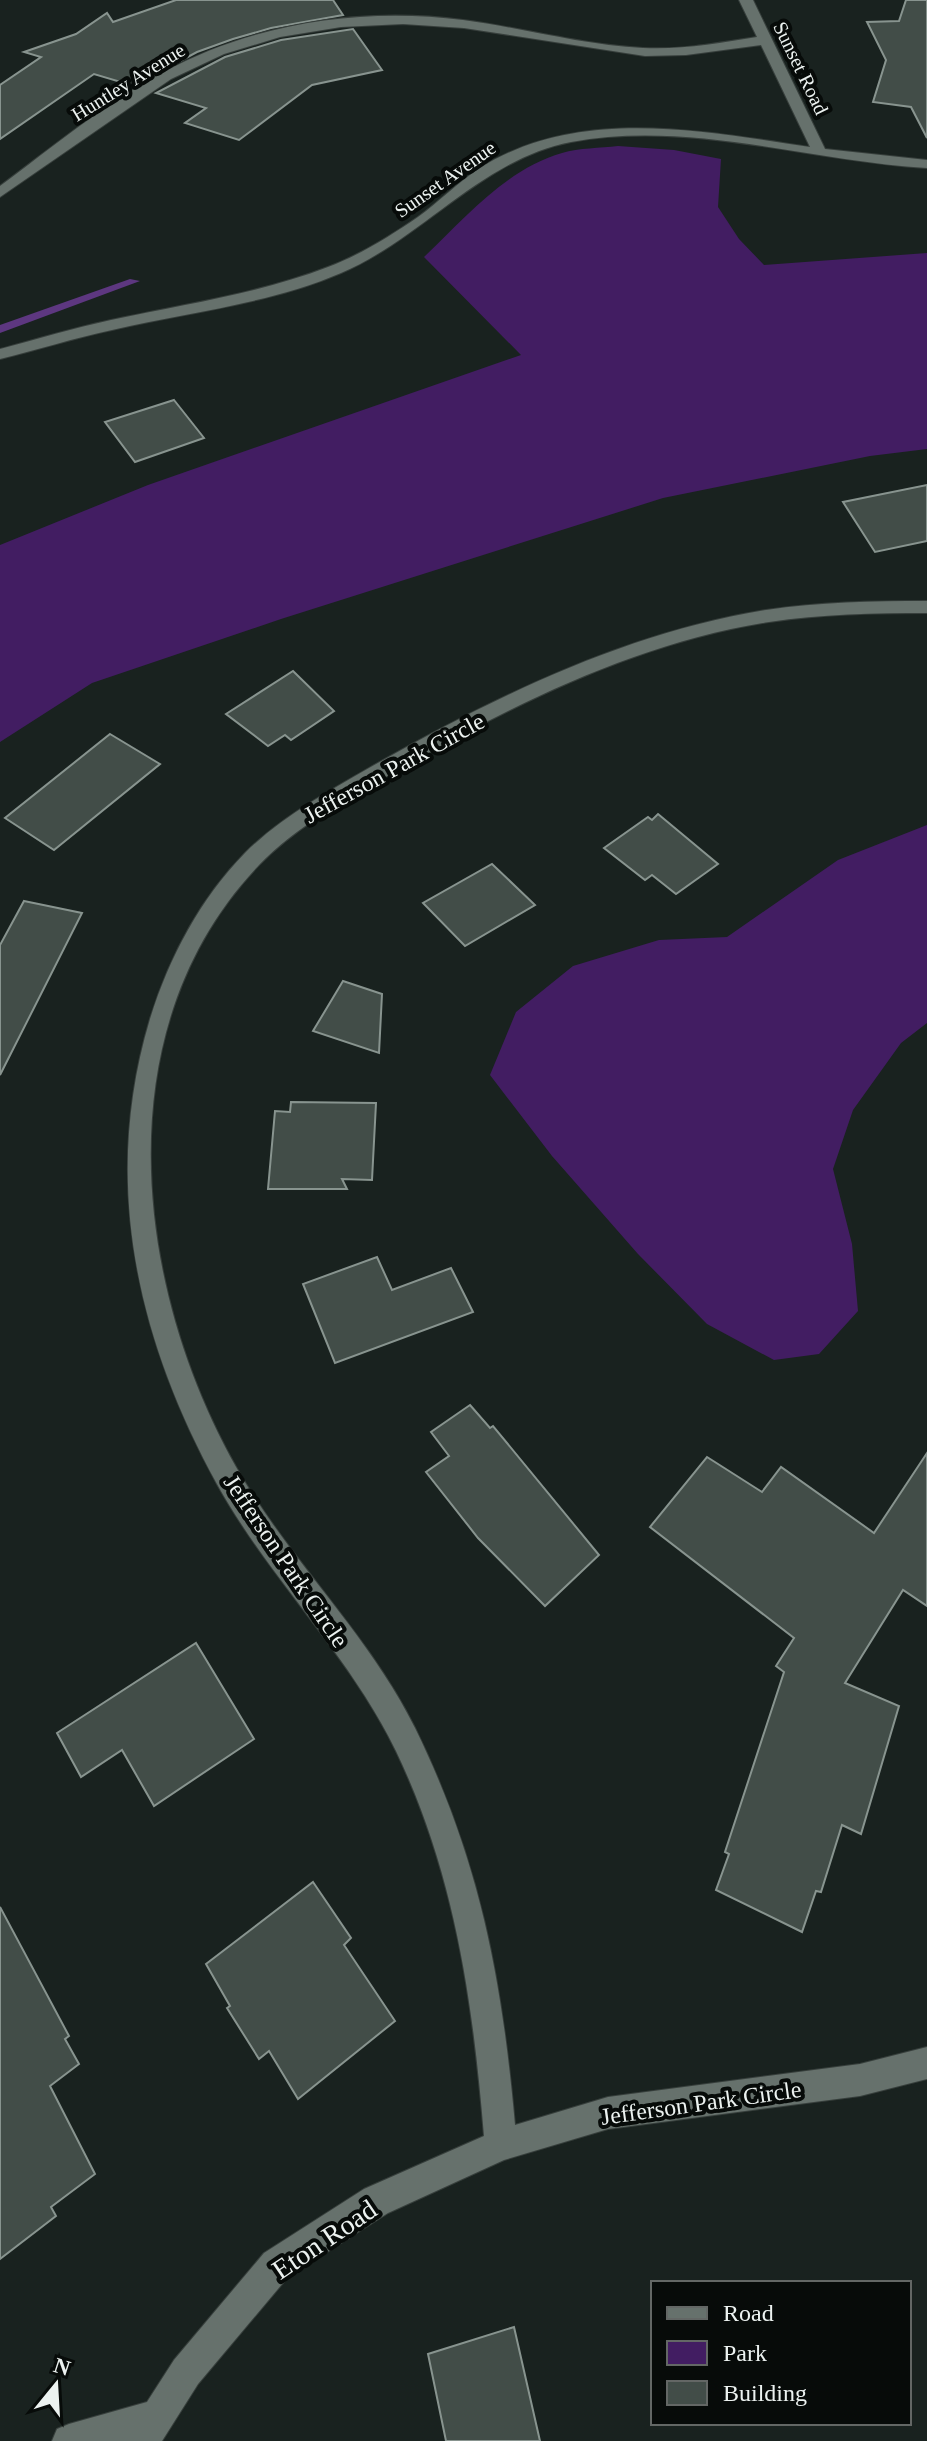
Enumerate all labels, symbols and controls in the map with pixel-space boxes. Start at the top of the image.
street label: Sunset Road [769,18,833,118]
street label: Huntley Avenue [67,38,189,126]
street label: Sunset Avenue [390,136,500,222]
street label: Jefferson Park Circle [299,708,489,828]
street label: Jefferson Park Circle [219,1470,353,1652]
street label: Jefferson Park Circle [599,2076,803,2130]
street label: Eton Road [266,2193,382,2286]
legend [651,2281,911,2425]
text: Road [723,2300,774,2326]
text: Park [723,2340,767,2366]
north arrow [16,2345,96,2425]
text: N [51,2352,74,2381]
text: Building [723,2380,807,2406]

